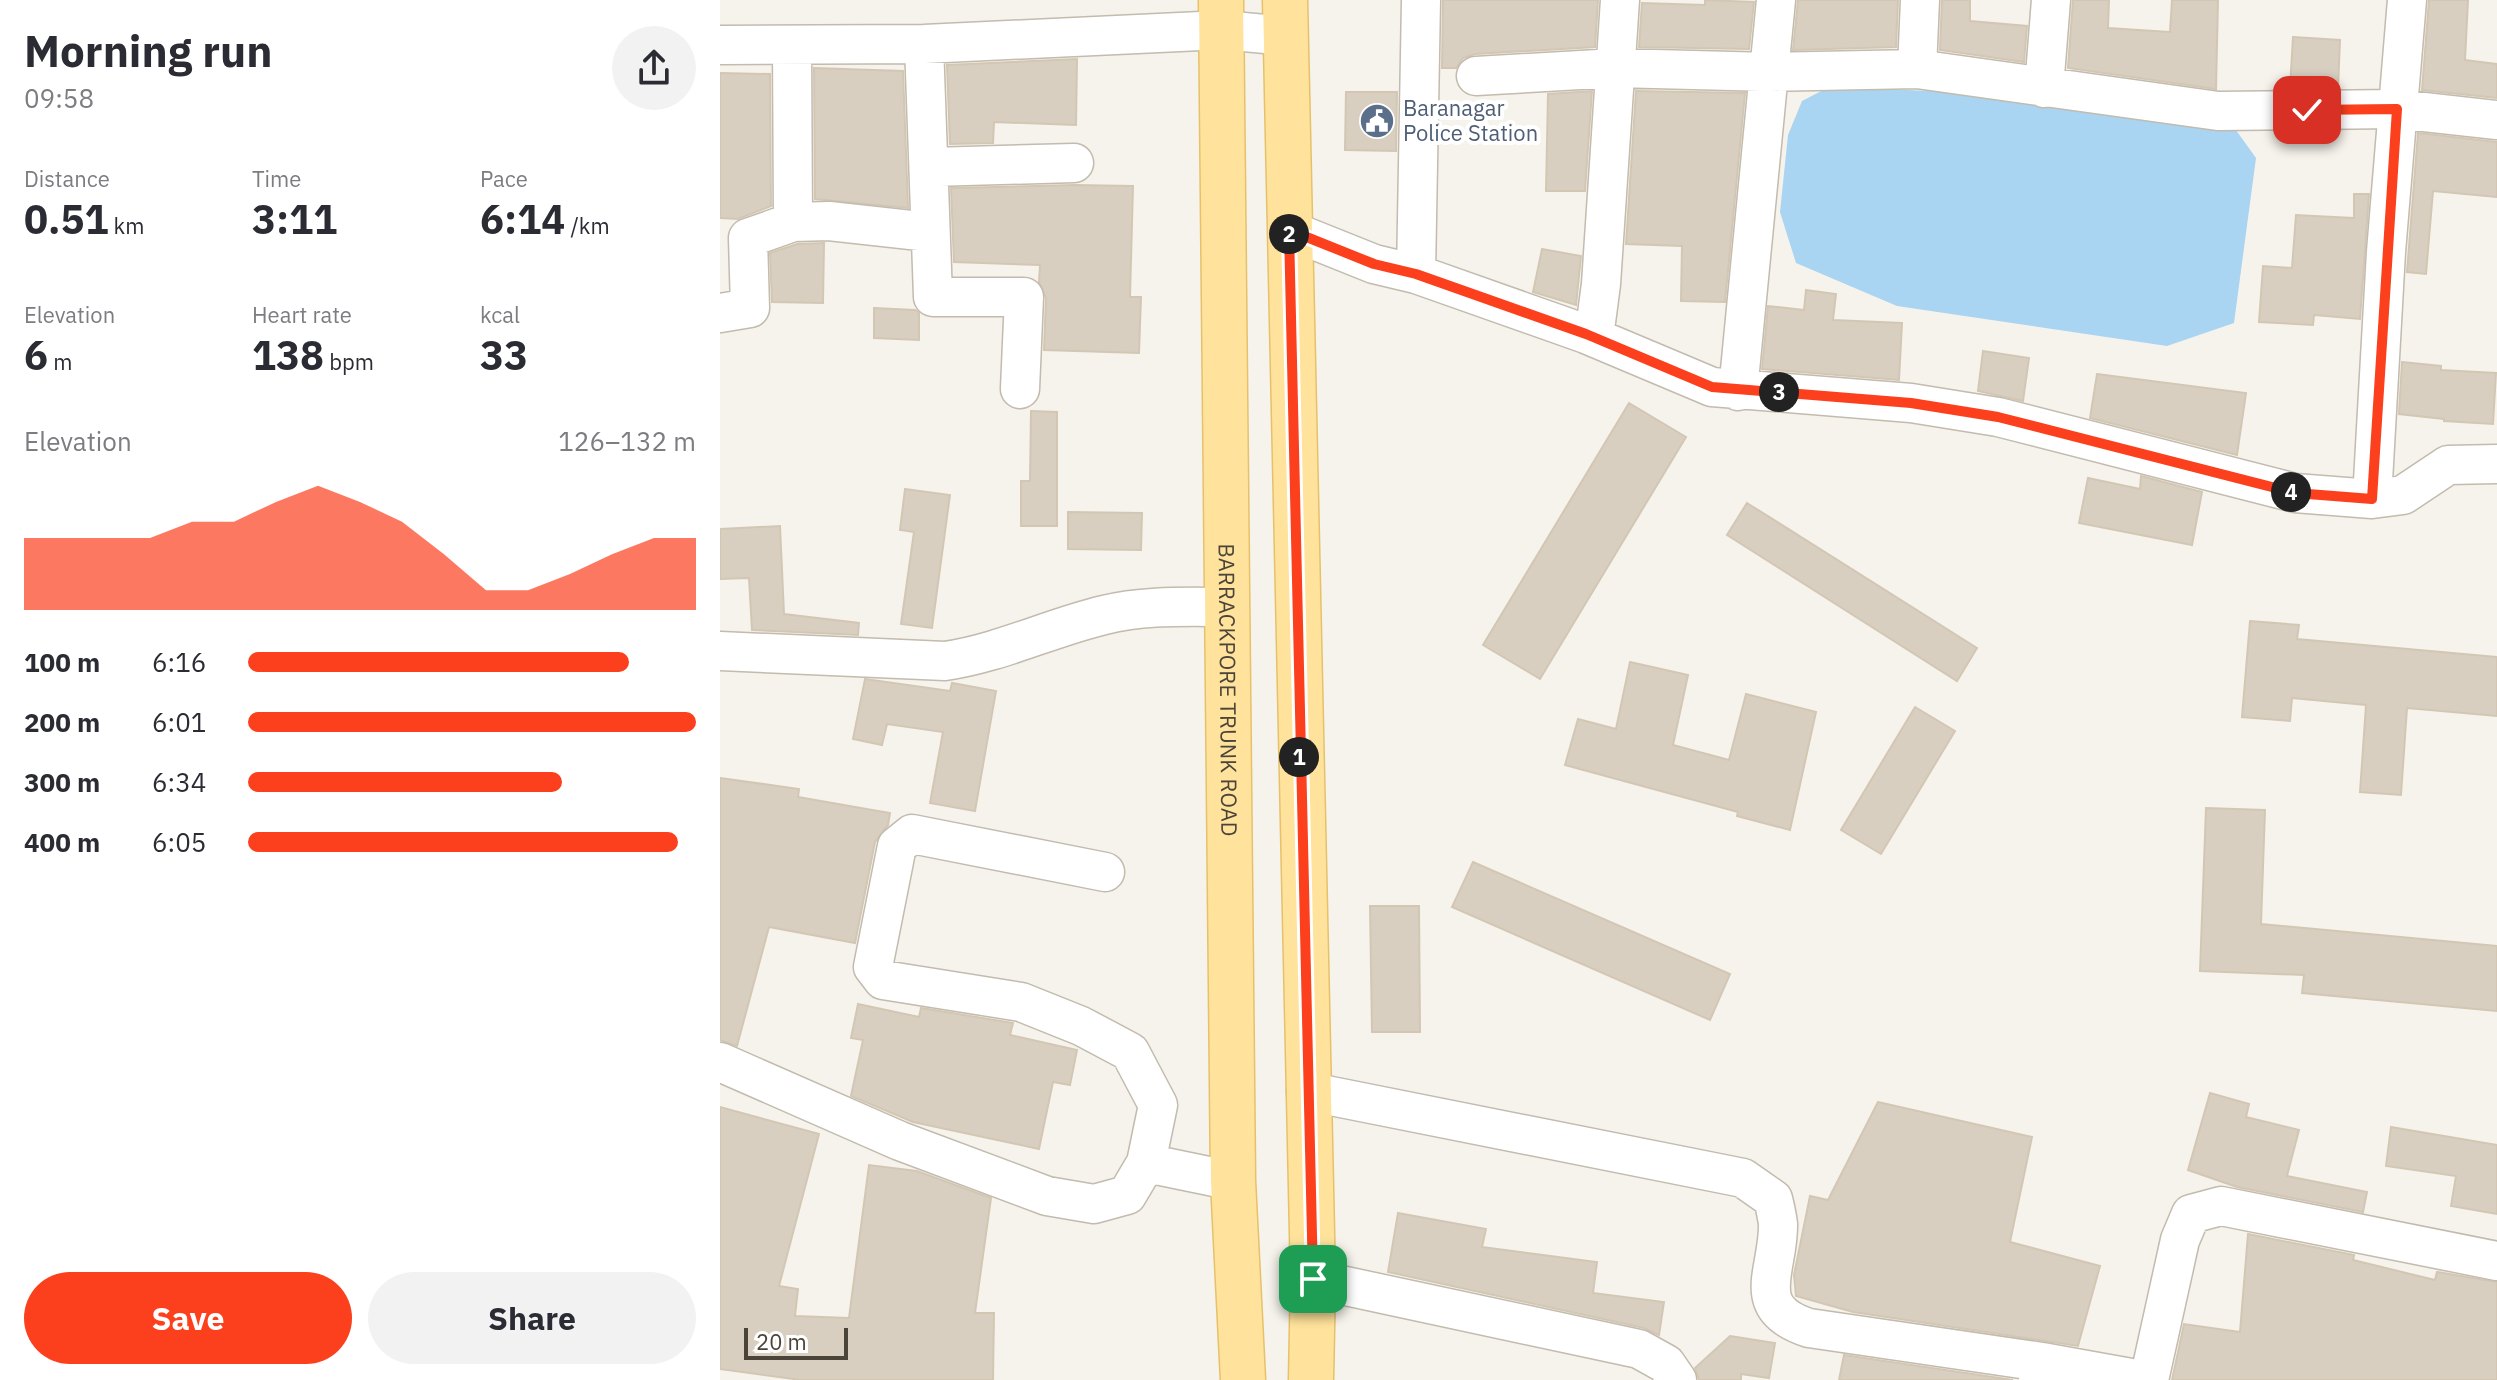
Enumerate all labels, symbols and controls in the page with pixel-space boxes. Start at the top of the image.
text: Morning run [24,22,273,79]
button: share [612,26,696,110]
pin [2273,76,2341,144]
text: 09:58 [24,81,94,115]
icon: check [2285,88,2329,132]
place label: Baranagar Police Station [1403,93,1538,147]
public building icon: Baranagar Police Station [1358,102,1396,140]
text: Distance [24,164,110,193]
text: Time [252,164,301,193]
text: Pace [480,164,528,193]
text: 0.51 [24,193,108,245]
text: 3:11 [252,193,337,245]
text: 6:14 [480,193,565,245]
text: km [108,211,144,240]
text: /km [565,211,610,240]
pin: 2 [1269,214,1309,254]
text: 2 [1282,219,1296,248]
text: Elevation [24,300,115,329]
text: Heart rate [252,300,352,329]
text: kcal [480,300,520,329]
text: 6 [24,329,48,381]
text: 138 [252,329,324,381]
text: 33 [480,329,528,381]
text: m [48,347,72,376]
text: bpm [324,347,374,376]
pin: 3 [1759,372,1799,412]
text: 3 [1772,377,1786,406]
text: Elevation [24,424,132,458]
text: 126–132 m [558,424,696,458]
pin: 4 [2271,472,2311,512]
text: 4 [2284,477,2298,506]
street label: BARRACKPORE TRUNK ROAD [1213,543,1244,837]
text: 100 m [24,645,100,679]
text: 6:16 [152,645,206,679]
text: 200 m [24,705,100,739]
text: 6:01 [152,705,206,739]
pin: 1 [1279,737,1319,777]
text: 1 [1292,742,1306,771]
text: 300 m [24,765,100,799]
text: 6:34 [152,765,206,799]
text: 400 m [24,825,100,859]
text: 6:05 [152,825,206,859]
pin [1279,1245,1347,1313]
icon: arrive [1291,1257,1335,1301]
button: Save [24,1272,352,1364]
button: Share [368,1272,696,1364]
scale bar [744,1324,848,1360]
text: 20 m [756,1327,807,1356]

